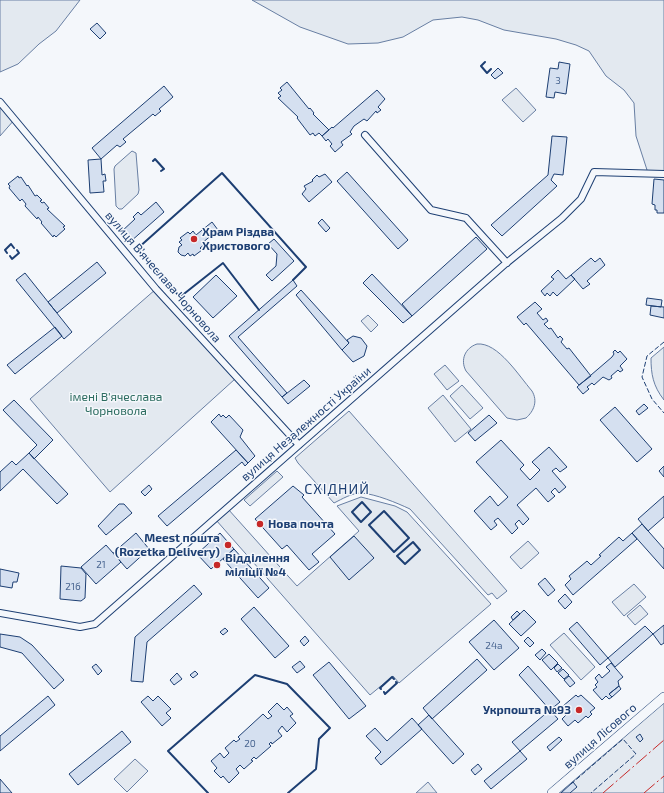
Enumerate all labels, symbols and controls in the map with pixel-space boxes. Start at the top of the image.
house number: 3 [555,74,561,86]
street label: вулиця Вʼячеслава Чорновола [102,208,225,345]
place label: Храм Різдва Христового [202,224,274,252]
marker: Храм Різдва Христового [189,234,199,244]
street label: вулиця Незалежності України [238,363,374,484]
park label: імені В'ячеслава Чорновола [70,389,162,417]
district label: СХІДНИЙ [304,480,370,497]
place label: Нова почта [268,516,334,530]
marker: Нова почта [255,519,265,529]
place label: Meest пошта (Rozetka Delivery) [115,530,220,559]
marker: Meest пошта (Rozetka Delivery) [223,540,233,550]
place label: Відділення міліції №4 [225,550,290,578]
house number: 21 [96,558,106,570]
marker: Відділення міліції №4 [212,560,222,570]
house number: 21б [65,580,81,592]
house number: 24а [485,639,503,651]
street label: вулиця Лісового [560,700,639,771]
place label: Укрпошта №93 [483,702,571,716]
marker: Укрпошта №93 [574,705,584,715]
house number: 20 [244,737,256,749]

